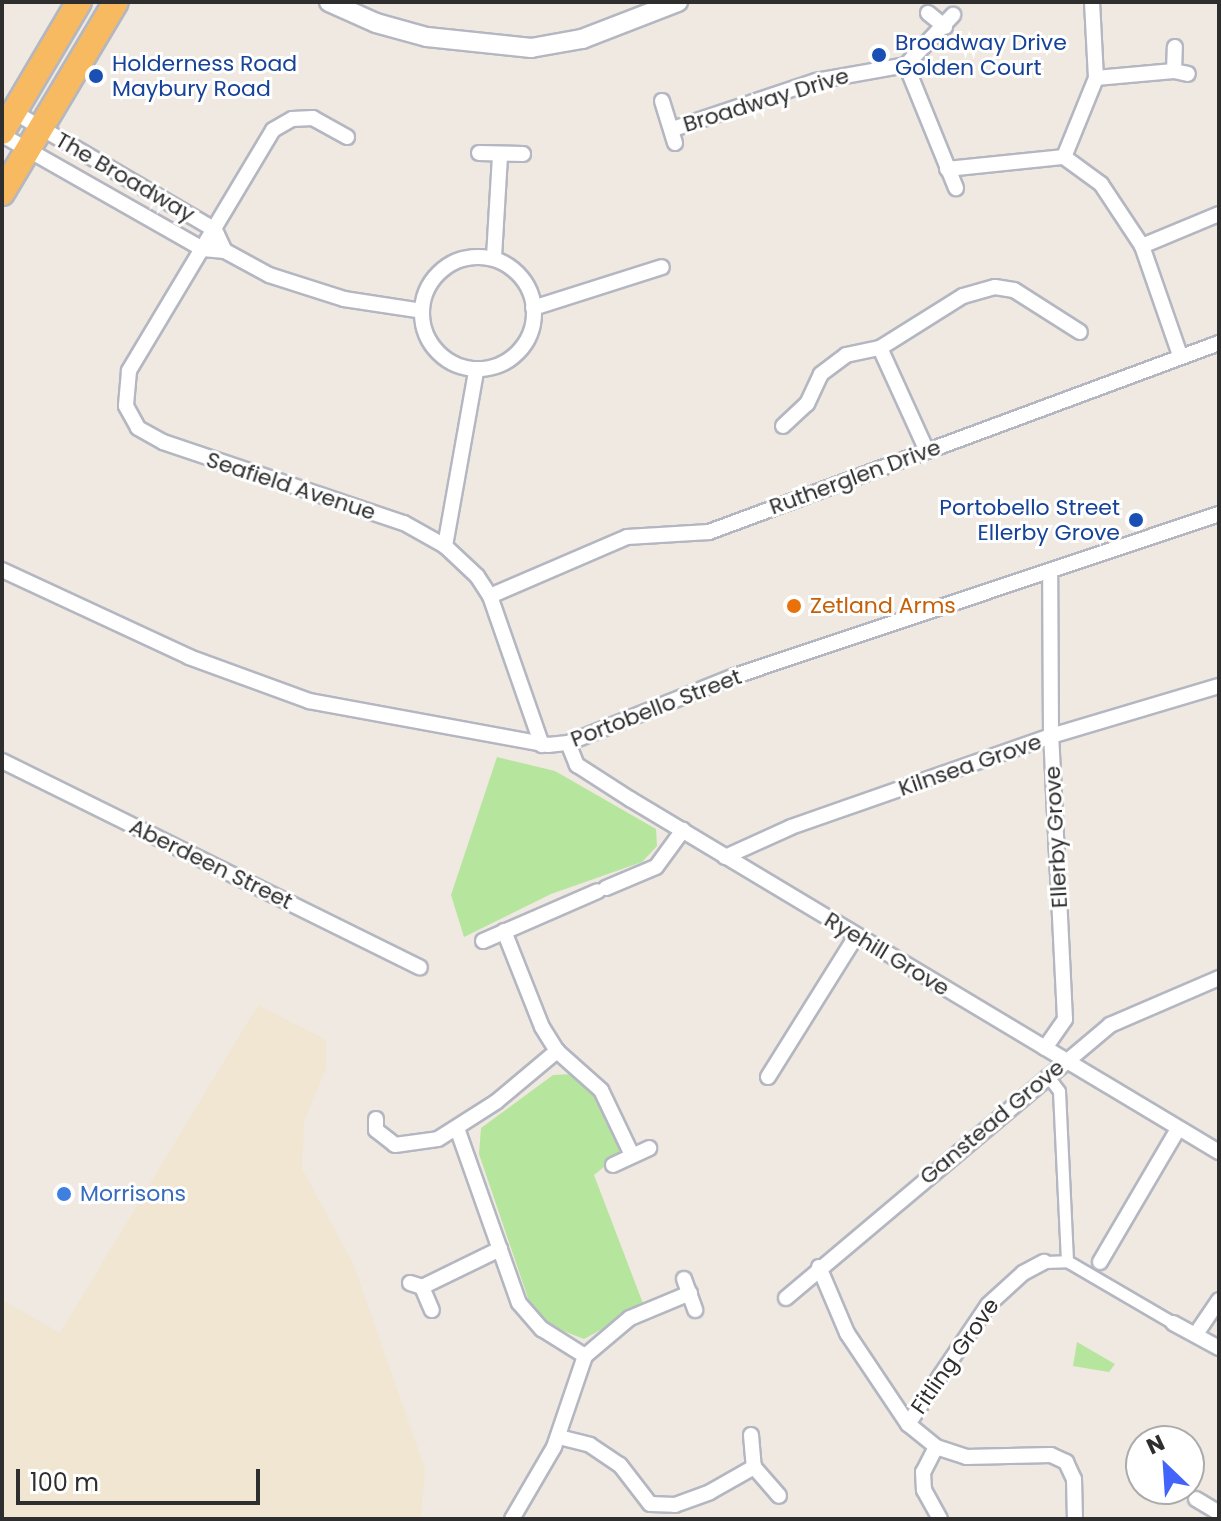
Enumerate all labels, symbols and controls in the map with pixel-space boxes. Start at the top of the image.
place label: Broadway Drive Golden Court [895,29,1067,80]
marker: Broadway Drive Golden Court [870,46,888,64]
place label: Holderness Road Maybury Road [112,50,297,102]
street label: Broadway Drive [680,62,852,138]
marker: Holderness Road Maybury Road [87,67,105,85]
street label: The Broadway [51,126,199,228]
street label: Rutherglen Drive [766,434,944,520]
street label: Seafield Avenue [203,446,379,526]
place label: Portobello Street Ellerby Grove [939,494,1120,546]
marker: Portobello Street Ellerby Grove [1127,511,1145,529]
place label: Zetland Arms [810,593,956,619]
marker: Zetland Arms [785,597,803,615]
street label: Portobello Street [567,663,745,753]
street label: Kilnsea Grove [895,728,1045,802]
street label: Ellerby Grove [1039,765,1073,909]
street label: Aberdeen Street [125,813,297,915]
street label: Ryehill Grove [820,906,954,1002]
street label: Ganstead Grove [914,1054,1070,1190]
place label: Morrisons [80,1181,186,1207]
marker: Morrisons [55,1185,73,1203]
street label: Fitling Grove [905,1293,1005,1419]
north arrow [1125,1425,1205,1505]
text: N [1141,1427,1170,1462]
scale bar [20,1453,264,1503]
text: 100 m [30,1466,99,1499]

